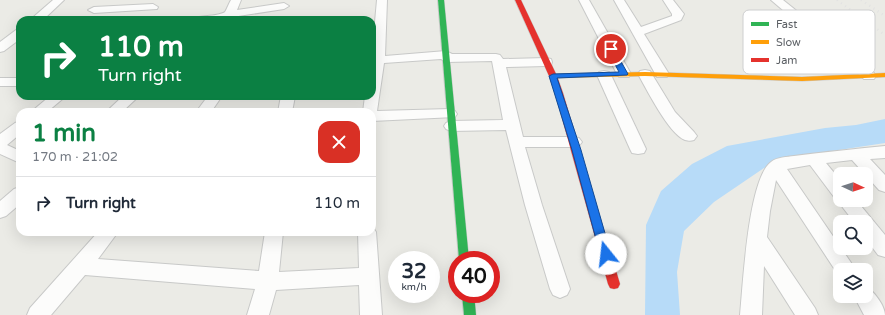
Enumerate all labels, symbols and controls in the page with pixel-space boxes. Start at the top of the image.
legend [743,10,875,74]
text: Fast [776,18,797,31]
text: 110 m [98,30,184,64]
icon: right [32,32,84,84]
pin [594,32,628,66]
text: Slow [776,36,801,49]
icon: arrive [600,38,622,60]
text: Jam [776,54,797,67]
text: Turn right [98,64,182,86]
text: 1 min [32,119,96,148]
button: close [318,121,360,163]
text: 170 m · 21:02 [32,149,118,165]
north arrow [833,167,873,207]
map controls [833,167,873,303]
icon: right [32,192,54,214]
text: Turn right [66,194,136,212]
text: 110 m [314,194,360,212]
button: search [833,215,873,255]
position arrow [585,233,627,275]
speed limit sign: 40 [448,251,500,303]
text: 32 [401,260,427,284]
button: layers [833,263,873,303]
text: km/h [401,281,427,293]

